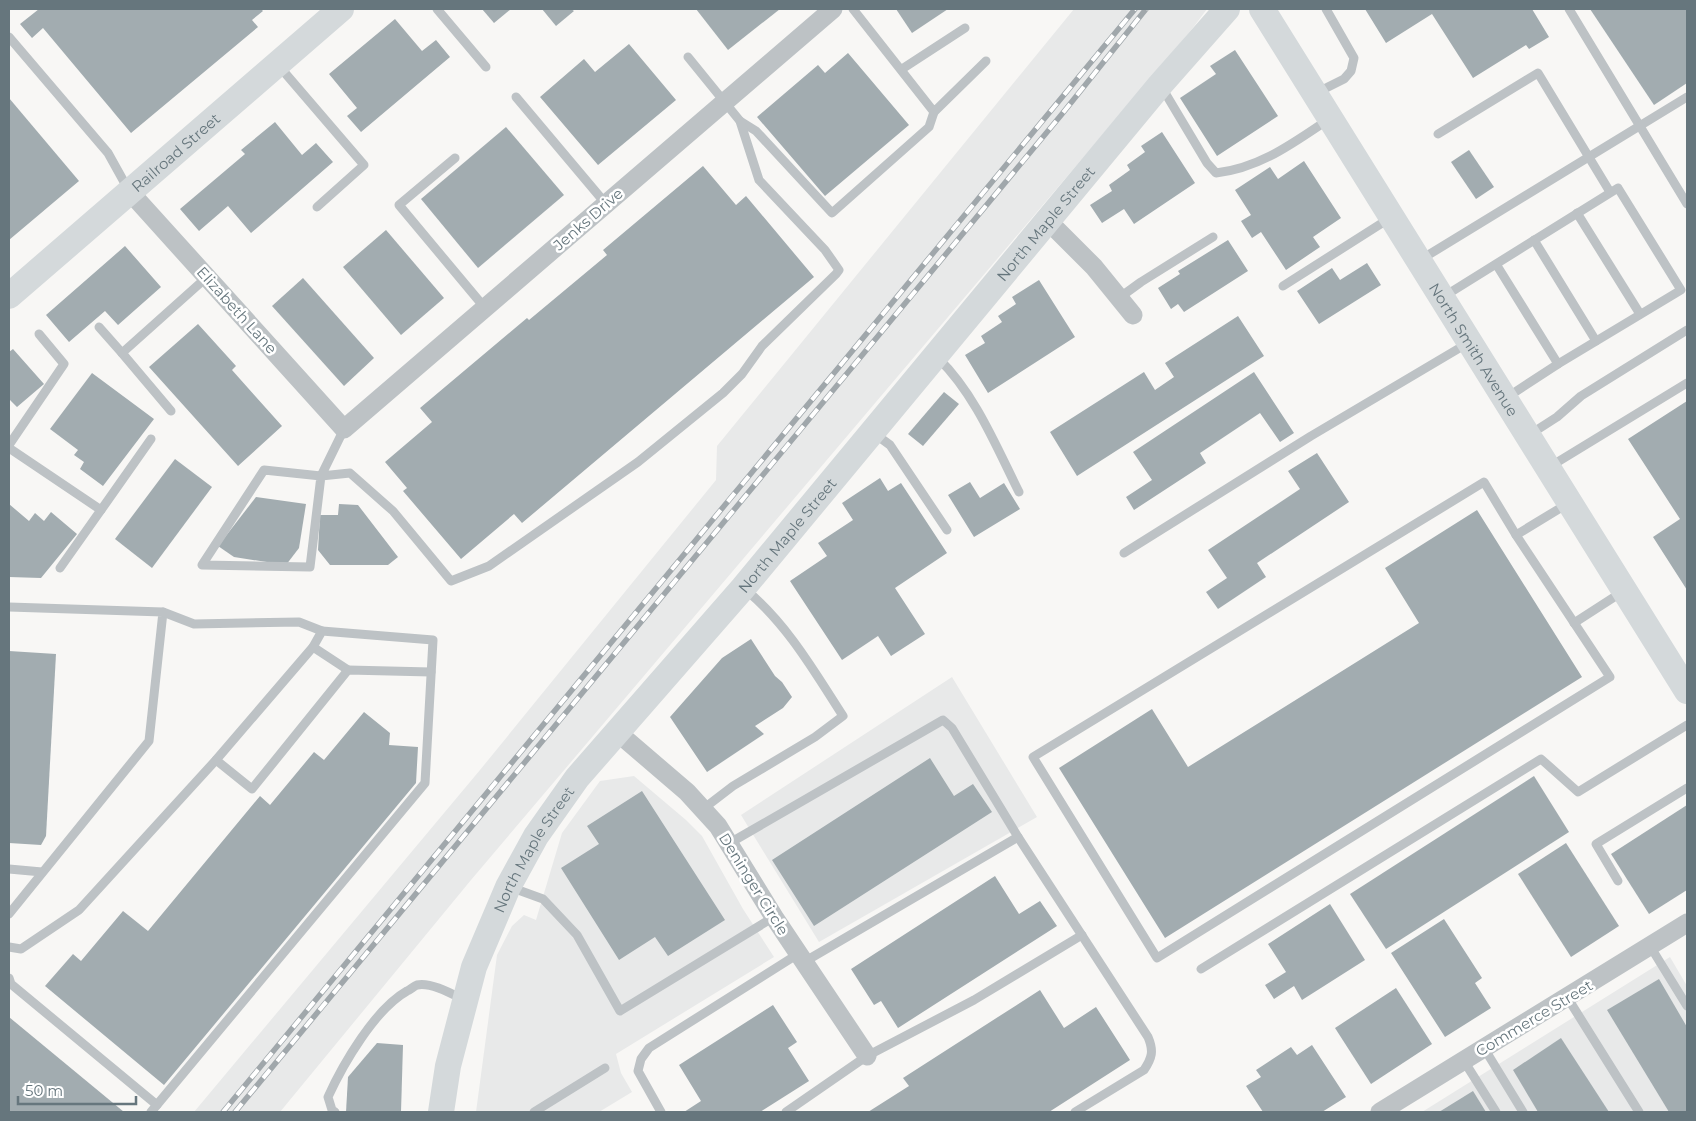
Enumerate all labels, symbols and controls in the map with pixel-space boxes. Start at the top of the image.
street label: Railroad Street [127,109,224,196]
street label: North Maple Street [992,162,1099,285]
street label: Jenks Drive [549,184,627,255]
street label: Elizabeth Lane [193,262,281,358]
street label: North Smith Avenue [1425,279,1523,420]
street label: North Maple Street [734,474,840,597]
street label: North Maple Street [489,782,578,915]
street label: Deninger Circle [715,829,793,939]
street label: Commerce Street [1472,976,1596,1060]
scale bar [18,1074,135,1106]
text: 50 m [25,1081,63,1100]

